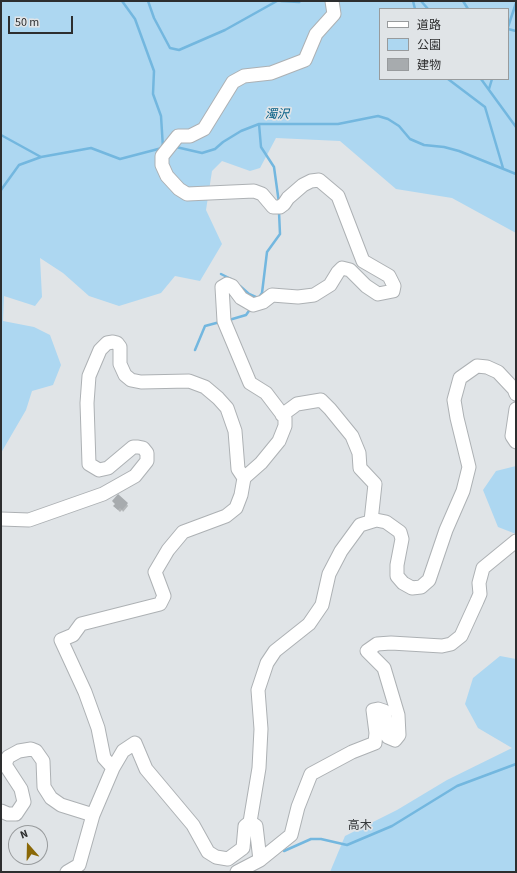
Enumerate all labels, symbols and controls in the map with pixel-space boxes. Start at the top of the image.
scale bar [10,8,75,34]
legend [379,8,509,80]
text: 50 m [15,14,39,31]
text: 道路 [417,17,441,34]
text: 公園 [417,37,441,54]
text: 建物 [417,57,441,74]
water label: 濁沢 [265,108,289,122]
district label: 高木 [348,819,372,833]
north arrow [8,825,48,865]
text: N [18,826,30,842]

